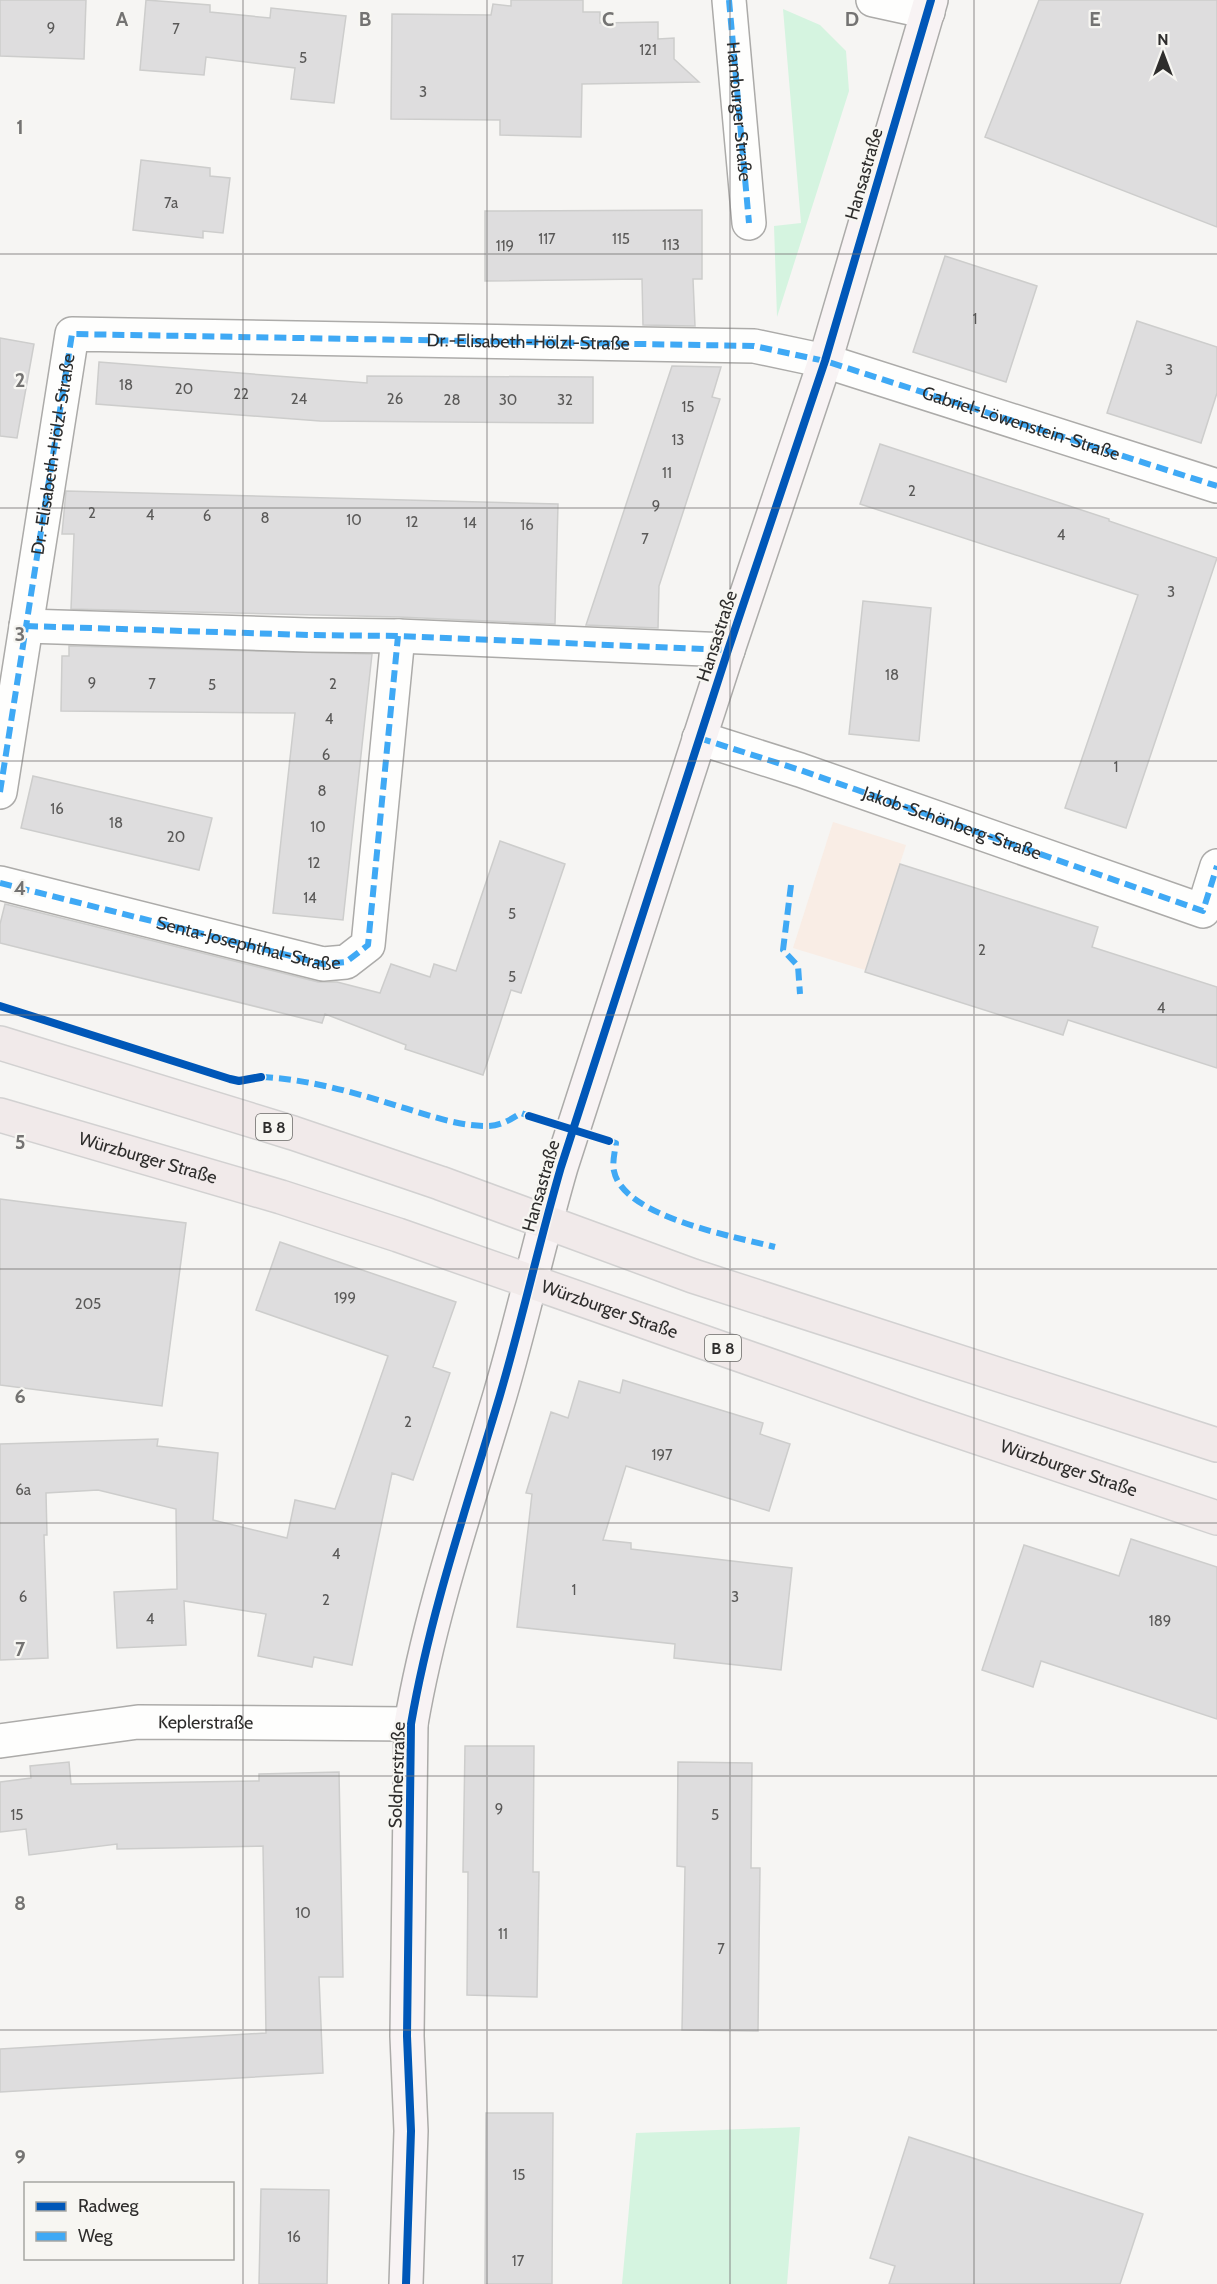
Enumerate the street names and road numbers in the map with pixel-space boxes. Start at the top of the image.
street label: Hamburger Straße [722,41,756,182]
street label: Hansastraße [840,126,888,222]
street label: Dr.-Elisabeth-Hölzl-Straße [427,329,630,355]
street label: Dr.-Elisabeth-Hölzl-Straße [26,352,80,556]
street label: Gabriel-Löwenstein-Straße [919,382,1123,465]
street label: Hansastraße [692,588,742,684]
street label: Jakob-Schönberg-Straße [859,781,1044,865]
street label: Senta-Josephthal-Straße [154,912,341,975]
road number: B 8 [256,1114,292,1140]
street label: Würzburger Straße [76,1128,220,1189]
street label: Hansastraße [517,1138,565,1234]
street label: Würzburger Straße [538,1275,681,1343]
road number: B 8 [705,1335,741,1361]
street label: Würzburger Straße [998,1435,1140,1501]
street label: Keplerstraße [158,1711,253,1734]
street label: Soldnerstraße [384,1721,410,1829]

